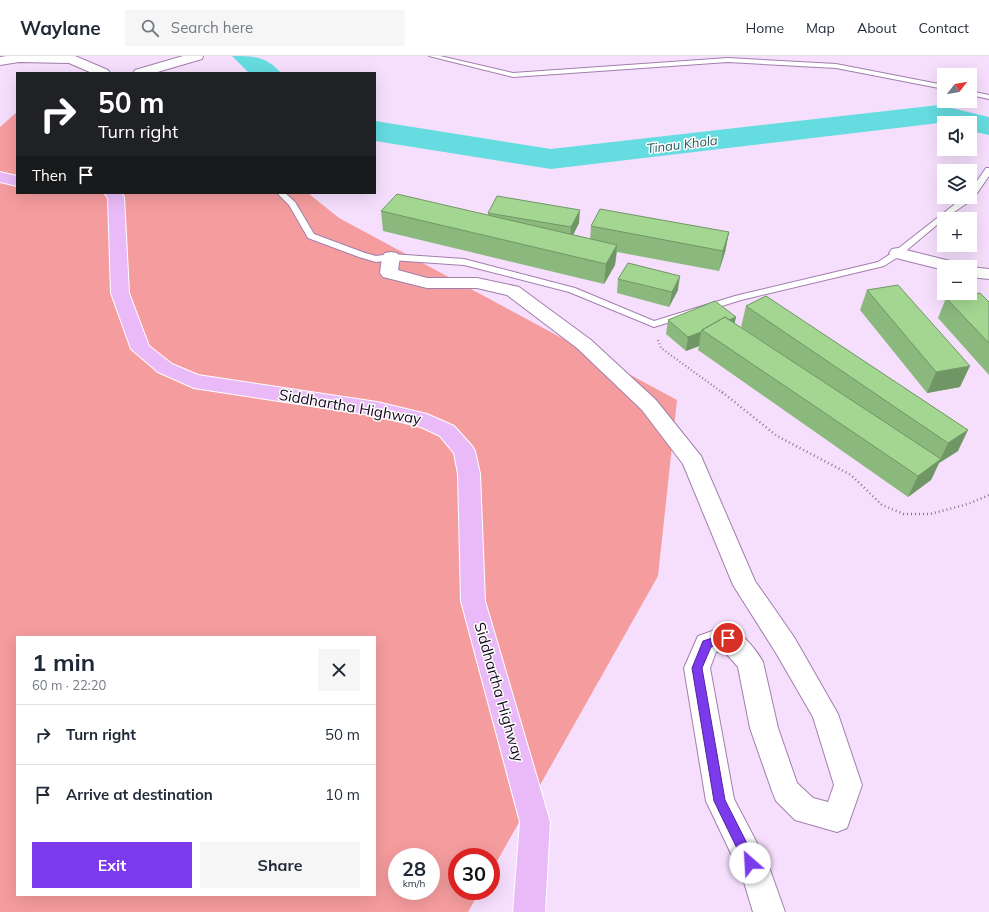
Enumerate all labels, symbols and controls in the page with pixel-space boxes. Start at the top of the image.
search box [125,10,405,46]
text: Waylane [20,16,101,40]
icon: search [139,17,161,39]
text: Search here [171,18,253,37]
text: Home [745,19,784,37]
text: Map [806,19,835,37]
text: About [857,19,897,37]
text: Contact [919,19,969,37]
north arrow [937,68,977,108]
map controls [937,68,977,300]
text: 50 m [98,85,164,120]
icon: right [32,88,84,140]
button: sound [937,116,977,156]
text: Turn right [98,120,178,143]
water label: Tinau Khola [646,132,719,156]
icon: arrive [75,164,97,186]
button: layers [937,164,977,204]
text: Then [32,166,67,185]
button: + [937,212,977,252]
button: − [937,260,977,300]
street label: Siddhartha Highway [277,385,423,428]
street label: Siddhartha Highway [470,620,528,764]
pin [711,621,745,655]
icon: arrive [717,627,739,649]
text: 1 min [32,647,95,677]
button: close [318,649,360,691]
text: 60 m · 22:20 [32,677,106,693]
icon: right [32,724,54,746]
text: Turn right [66,725,136,744]
text: 50 m [325,725,360,744]
icon: arrive [32,784,54,806]
text: Arrive at destination [66,785,213,804]
text: 10 m [325,785,360,804]
button: Exit [32,842,192,888]
button: Share [200,842,360,888]
position arrow [729,842,771,884]
speed limit sign: 30 [448,848,500,900]
text: 28 [402,856,426,881]
text: km/h [403,877,425,890]

